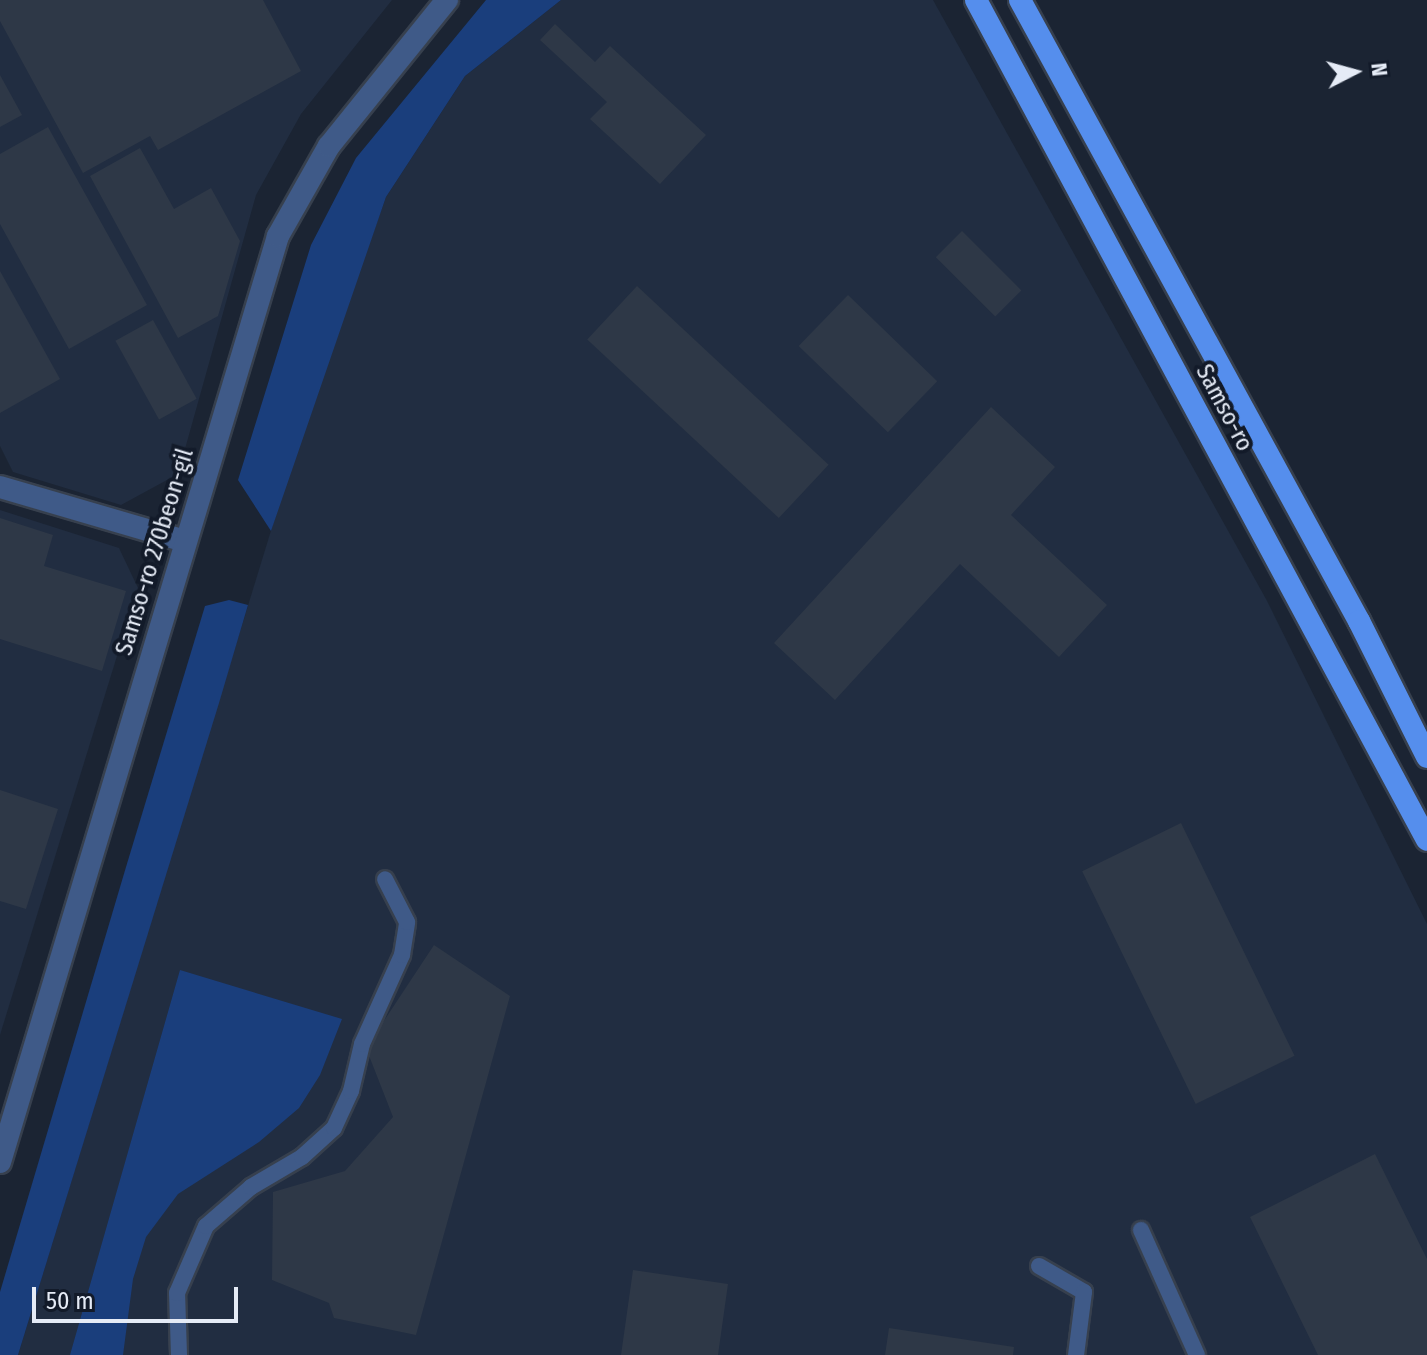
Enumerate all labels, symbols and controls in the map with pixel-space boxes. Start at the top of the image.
north arrow [1315,32,1395,112]
text: N [1365,61,1393,77]
street label: Samso-ro [1189,360,1259,456]
street label: Samso-ro 270beon-gil [110,445,200,659]
scale bar [36,1271,242,1321]
text: 50 m [46,1287,94,1315]

